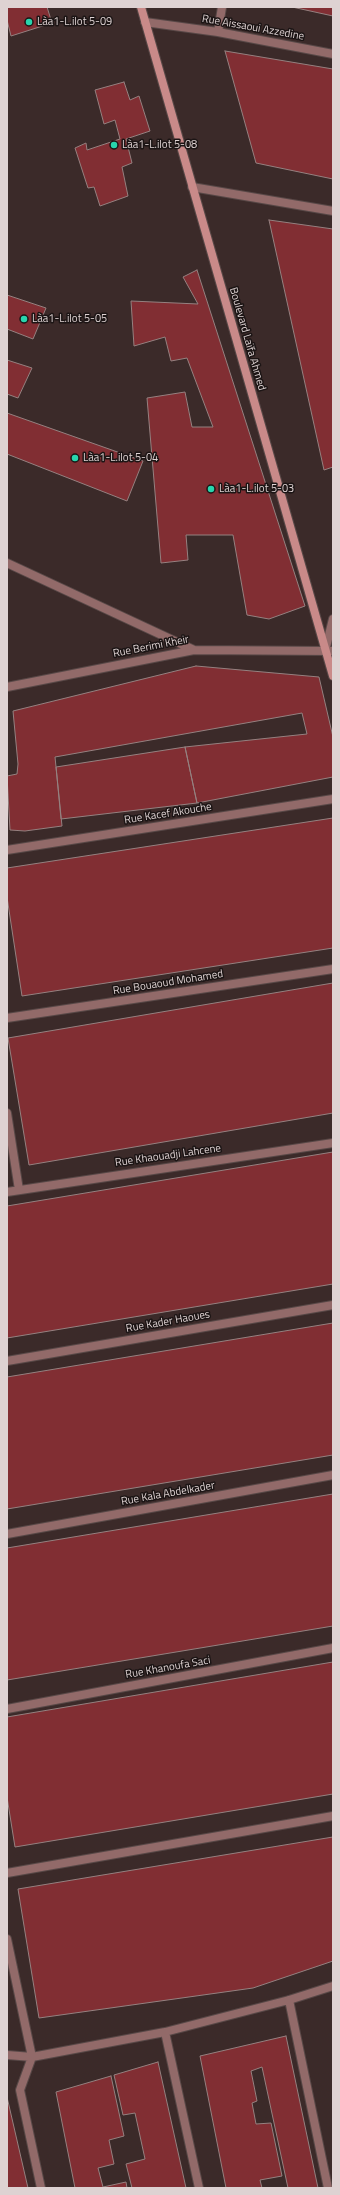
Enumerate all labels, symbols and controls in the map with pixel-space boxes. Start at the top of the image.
street label: Rue Aissaoui Azzedine [201,13,305,43]
place label: Làa1-L.ilot 5-09 [37,15,112,29]
marker: Làa1-L.ilot 5-09 [24,17,34,27]
place label: Làa1-L.ilot 5-08 [122,138,197,152]
marker: Làa1-L.ilot 5-08 [109,140,119,150]
street label: Boulevard Laïfa Ahmed [226,286,268,392]
place label: Làa1-L.ilot 5-05 [32,312,107,326]
marker: Làa1-L.ilot 5-05 [19,314,29,324]
place label: Làa1-L.ilot 5-04 [83,451,158,465]
marker: Làa1-L.ilot 5-04 [70,453,80,463]
place label: Làa1-L.ilot 5-03 [219,482,294,496]
marker: Làa1-L.ilot 5-03 [206,484,216,494]
street label: Rue Berimi Kheir [112,633,190,661]
street label: Rue Kacef Akouche [123,801,213,827]
street label: Rue Bouaoud Mohamed [112,968,224,998]
street label: Rue Khaouadji Lahcene [114,1142,222,1170]
street label: Rue Kader Haoues [125,1308,211,1336]
street label: Rue Kala Abdelkader [120,1479,216,1509]
street label: Rue Khanoufa Saci [124,1654,212,1682]

